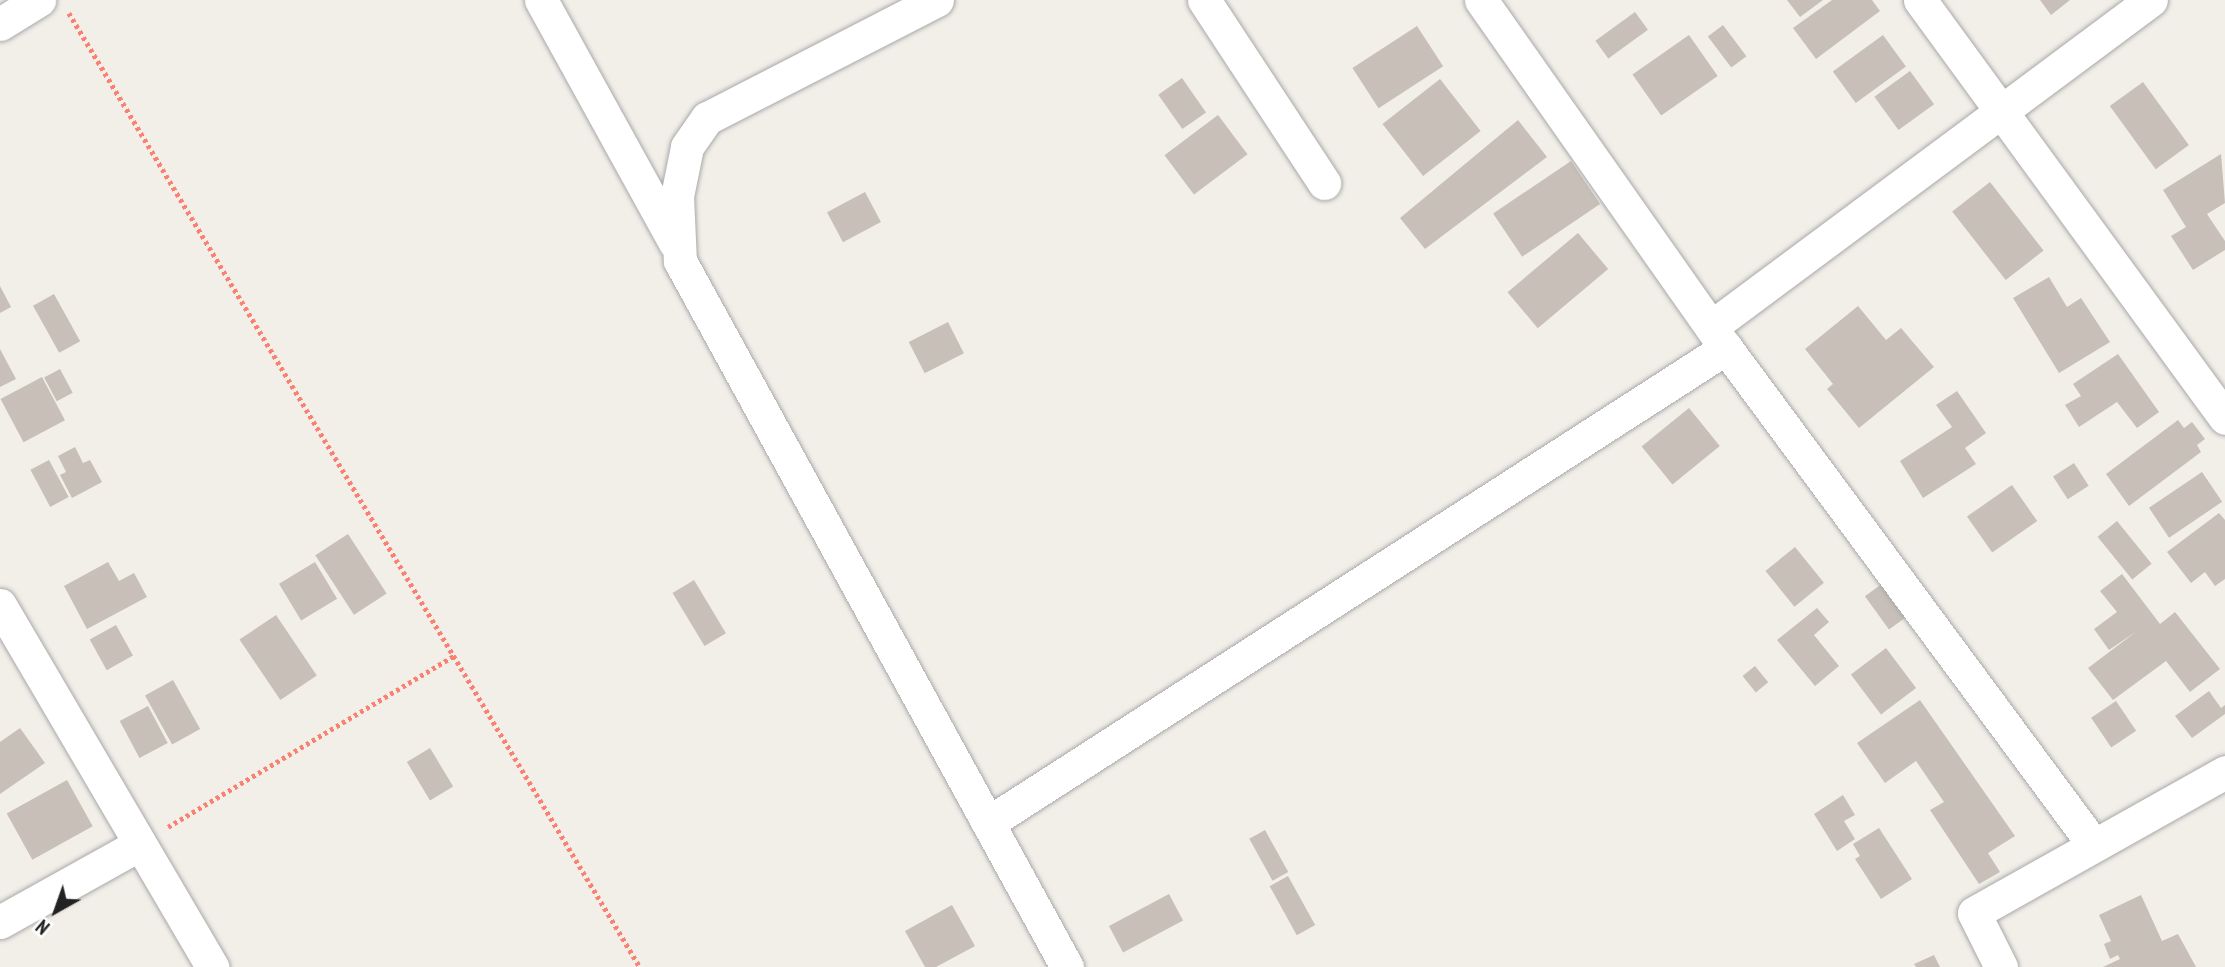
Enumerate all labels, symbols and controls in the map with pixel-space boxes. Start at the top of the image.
north arrow [21,876,91,946]
text: N [31,915,54,940]

